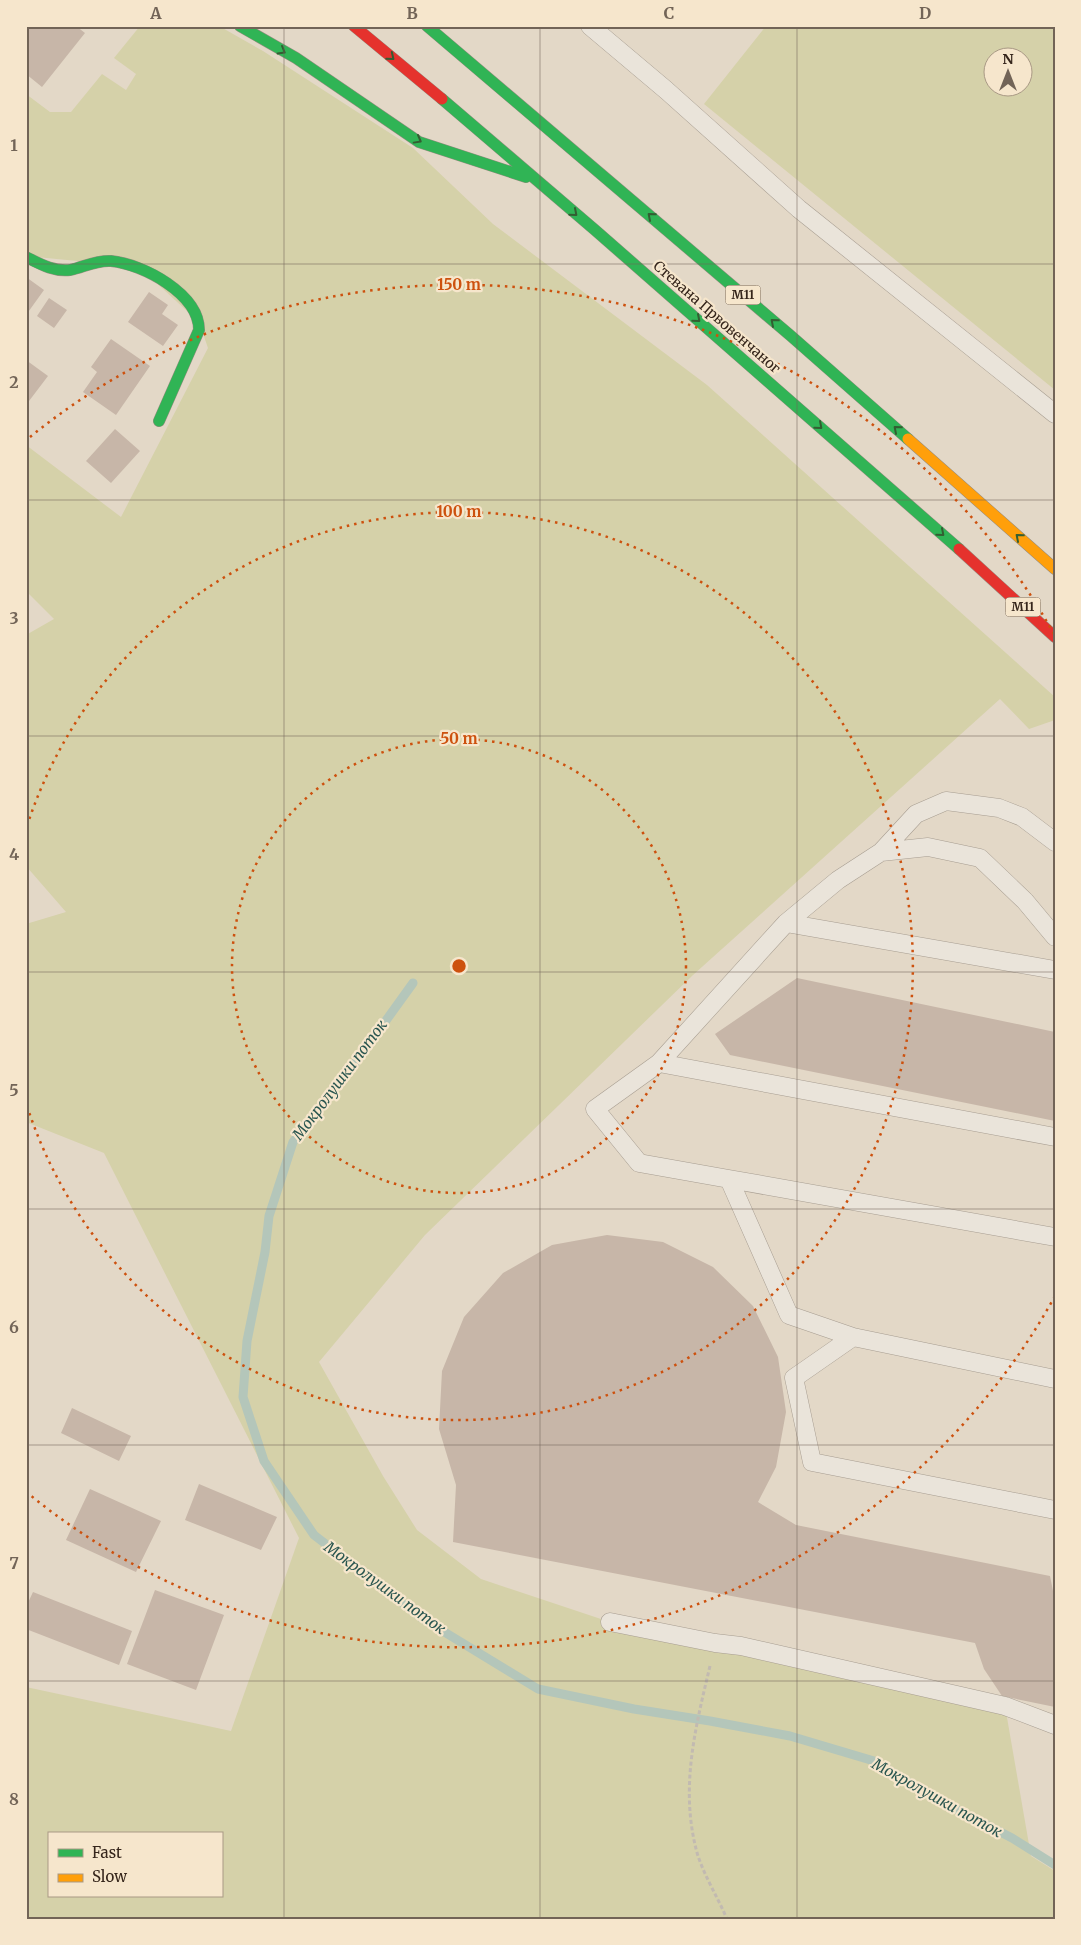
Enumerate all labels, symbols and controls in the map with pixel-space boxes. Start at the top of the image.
text: A [149,3,162,23]
text: B [406,3,418,23]
text: C [664,3,674,23]
text: D [919,3,931,23]
one-way arrow [277,44,286,54]
north arrow [984,48,1034,98]
text: N [1002,50,1014,68]
one-way arrow [386,52,395,61]
one-way arrow [412,134,421,144]
text: 1 [10,135,18,155]
one-way arrow [568,207,577,215]
one-way arrow [648,213,657,222]
street label: Стевана Првовенчаног [650,257,784,377]
text: 150 m [437,275,481,294]
road number: M11 [726,286,760,304]
one-way arrow [691,314,700,323]
one-way arrow [771,319,780,328]
text: 2 [9,372,19,392]
one-way arrow [813,420,822,429]
one-way arrow [893,426,902,435]
text: 100 m [437,502,481,521]
one-way arrow [936,527,945,536]
one-way arrow [1015,533,1024,542]
road number: M11 [1006,598,1040,616]
text: 3 [9,608,19,628]
text: 50 m [440,729,478,748]
text: 4 [9,844,19,864]
centre of rings [450,957,468,975]
water label: Мокролушки поток [288,1015,391,1144]
text: 5 [9,1080,19,1100]
text: 6 [9,1317,19,1337]
water label: Мокролушки поток [320,1536,450,1639]
text: 7 [9,1553,19,1573]
water label: Мокролушки поток [868,1753,1006,1842]
text: 8 [9,1789,19,1809]
legend [48,1832,222,1898]
text: Fast [92,1843,122,1862]
text: Slow [92,1867,127,1886]

